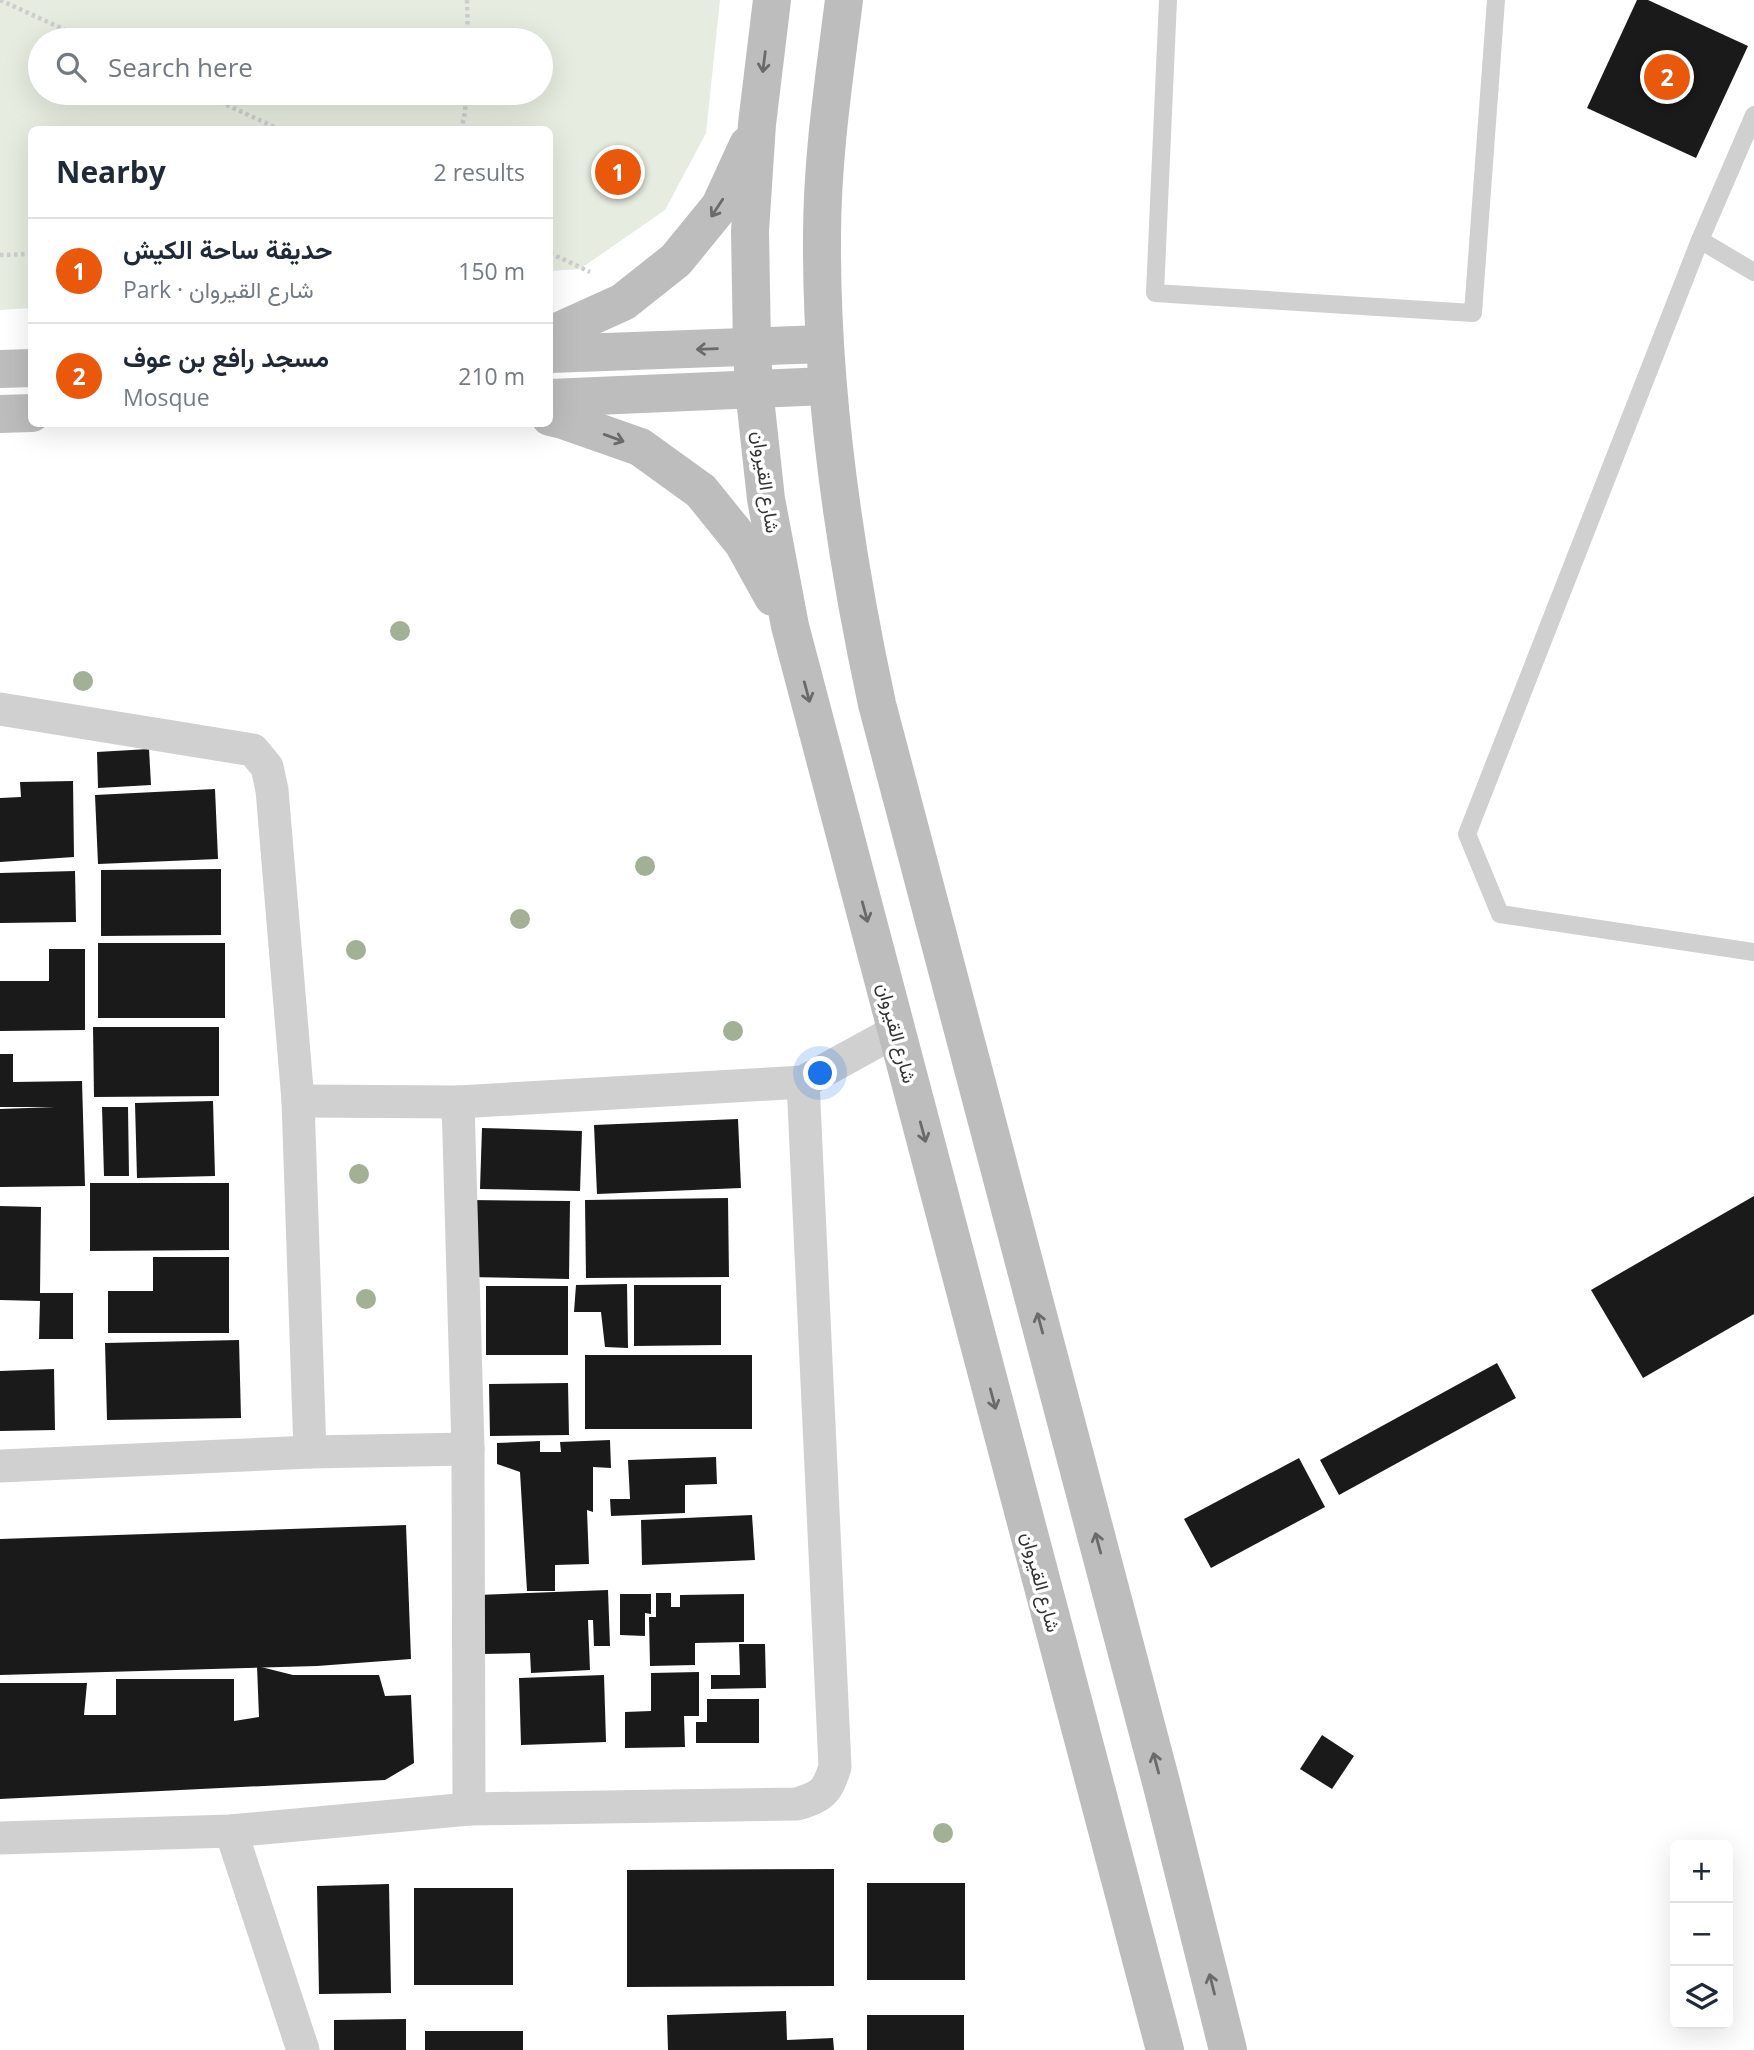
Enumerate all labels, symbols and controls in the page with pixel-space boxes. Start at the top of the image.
search box [28,28,553,105]
icon: search [52,48,90,86]
text: Search here [108,49,253,85]
one-way arrow [758,50,771,73]
pin: 2 [1644,51,1690,103]
pin: 1 [595,146,641,198]
text: Nearby [56,151,166,192]
text: 2 results [434,156,525,188]
one-way arrow [710,197,724,217]
text: حديقة ساحة الكيش [123,231,332,267]
text: 1 [72,255,86,287]
text: 150 m [458,255,525,287]
text: Park · شارع القيروان [123,273,314,305]
text: مسجد رافع بن عوف [123,339,329,375]
one-way arrow [696,342,719,355]
text: 2 [72,360,86,392]
text: 210 m [458,360,525,392]
text: Mosque [123,381,210,413]
street label: شارع القيروان [746,429,786,535]
one-way arrow [603,433,625,445]
one-way arrow [801,680,814,703]
one-way arrow [859,900,872,923]
street label: شارع القيروان [871,980,923,1086]
your location [803,1056,837,1090]
one-way arrow [917,1120,930,1143]
one-way arrow [1033,1312,1046,1335]
one-way arrow [987,1388,1000,1410]
street label: شارع القيروان [1015,1529,1067,1635]
one-way arrow [1091,1532,1104,1555]
one-way arrow [1149,1752,1162,1775]
map controls [1670,1840,1733,2029]
button: + [1670,1840,1733,1903]
button: − [1670,1903,1733,1966]
button: layers [1670,1966,1733,2029]
one-way arrow [1205,1973,1218,1996]

